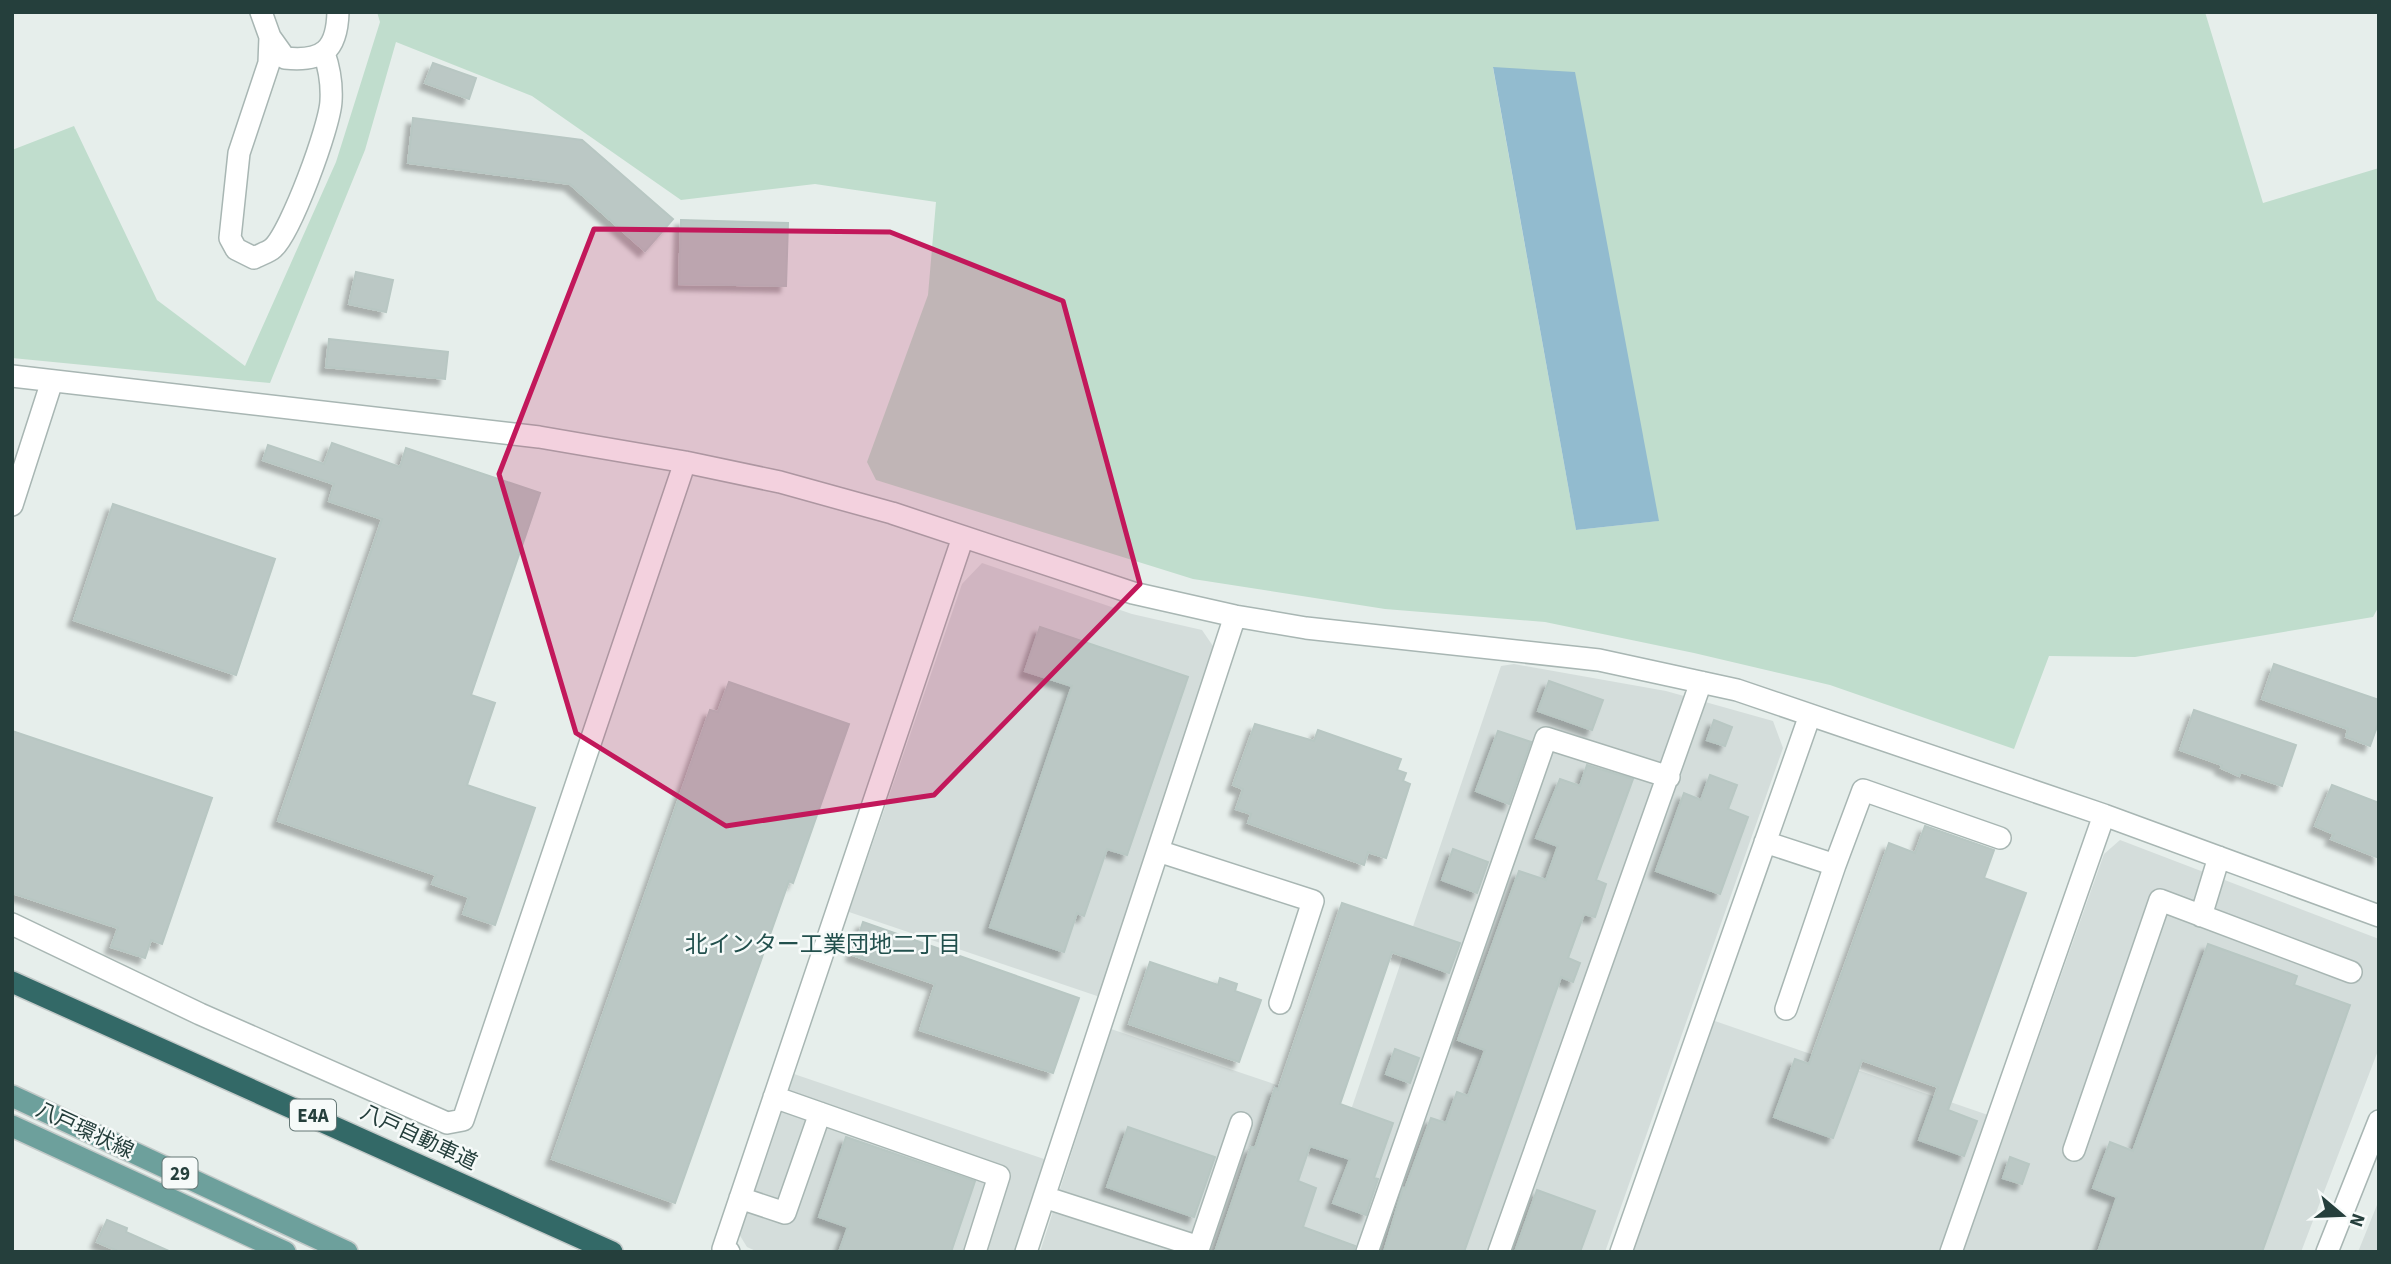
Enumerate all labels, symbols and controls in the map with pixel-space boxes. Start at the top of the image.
district label: 北インター工業団地二丁目 [685,928,961,961]
street label: 八戸環状線 [31,1094,139,1166]
street label: 八戸自動車道 [356,1097,482,1177]
road number: E4A [290,1100,336,1130]
road number: 29 [162,1158,198,1189]
north arrow [2307,1180,2377,1250]
text: N [2342,1210,2371,1230]

